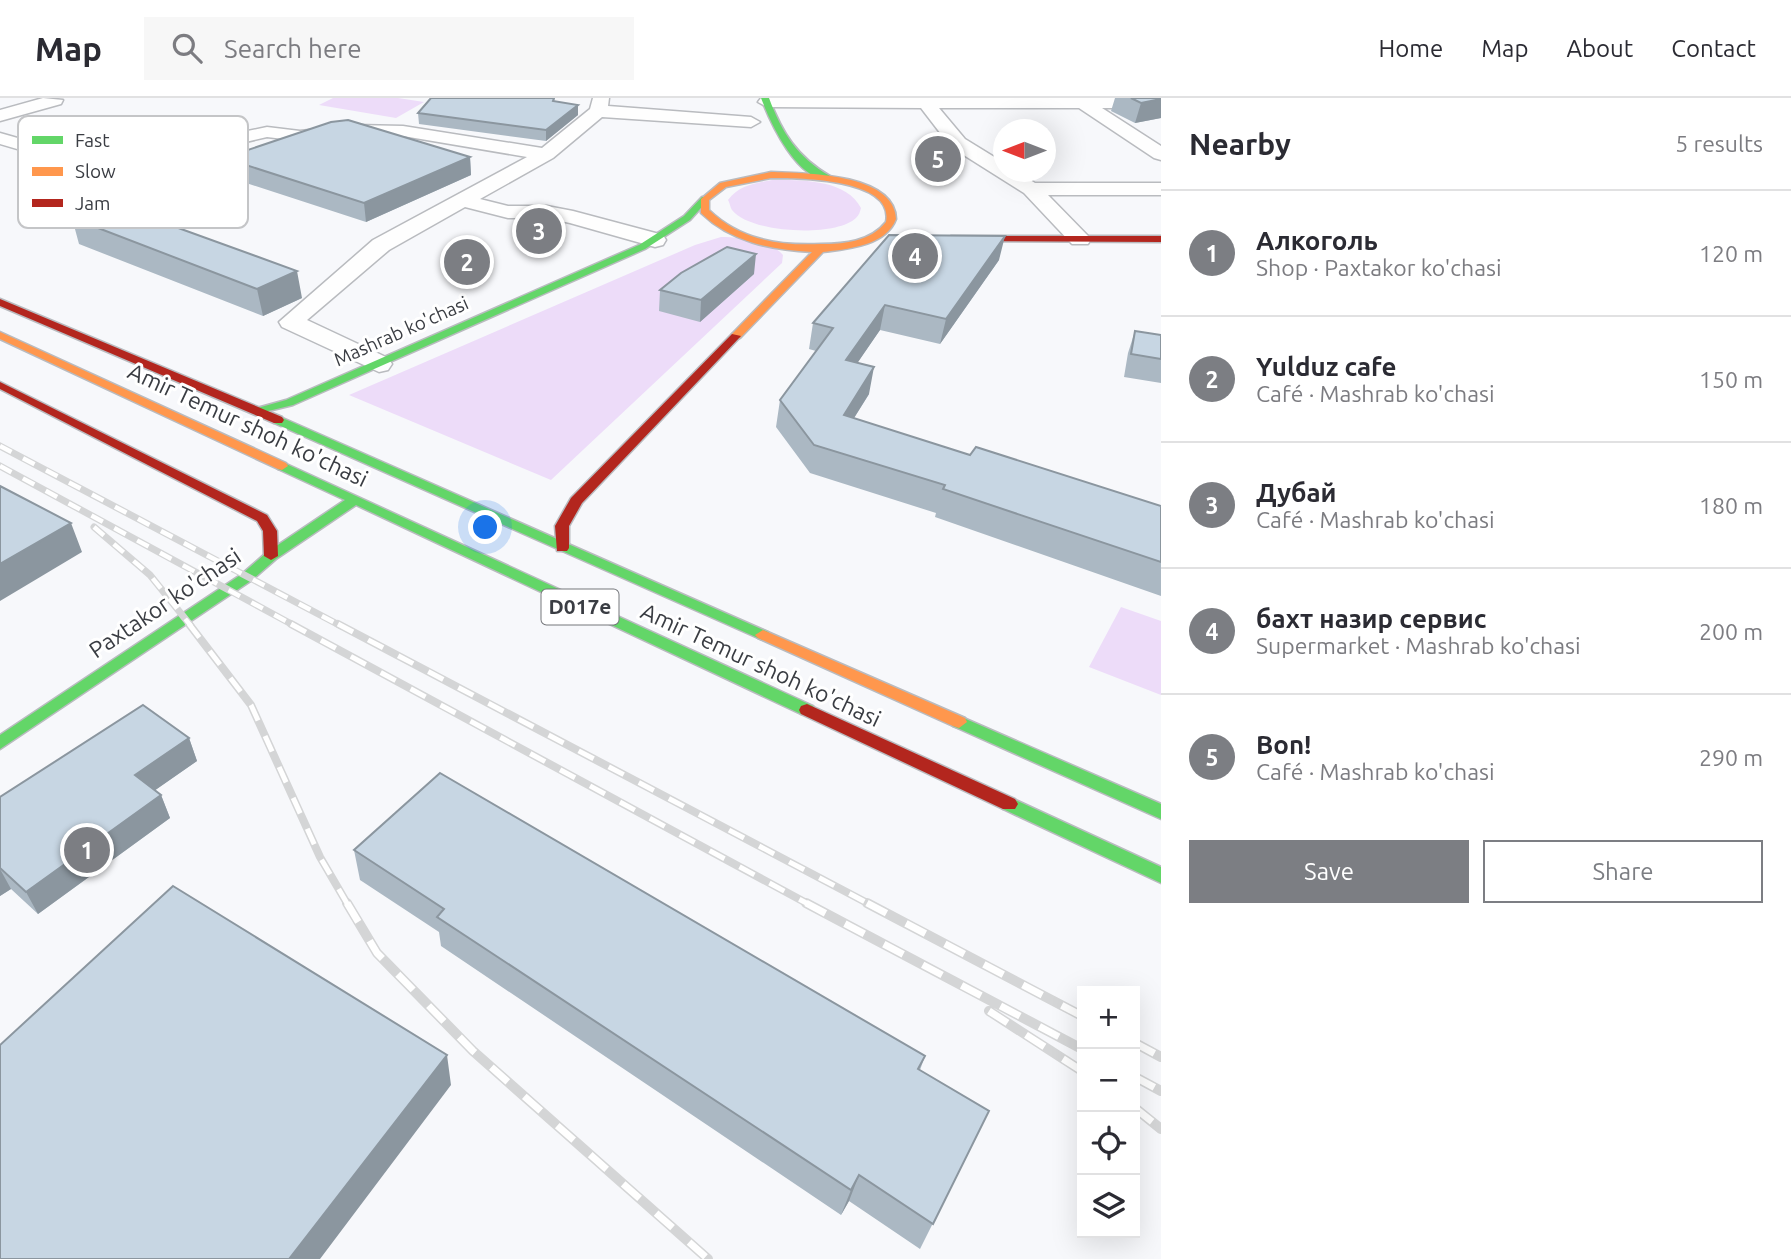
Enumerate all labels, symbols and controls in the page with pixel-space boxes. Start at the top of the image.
search box [144,17,634,80]
icon: search [168,29,206,67]
text: Map [35,30,102,67]
text: Search here [224,34,362,63]
text: Home [1378,35,1443,62]
text: Map [1481,35,1528,62]
text: About [1566,35,1633,62]
text: Contact [1671,35,1756,62]
legend [18,116,248,228]
north arrow [993,119,1056,182]
text: Nearby [1189,127,1291,161]
text: Fast [75,129,110,151]
text: 5 results [1675,131,1763,156]
pin: 5 [915,133,961,185]
text: Slow [75,160,116,182]
text: Jam [75,192,111,214]
pin: 3 [516,205,562,257]
text: Алкоголь [1256,226,1378,255]
pin: 4 [892,230,938,282]
pin: 2 [444,236,490,288]
text: 1 [1206,241,1218,266]
text: 120 m [1699,241,1763,266]
text: Shop · Paxtakor ko'chasi [1256,255,1502,280]
street label: Mashrab ko'chasi [330,292,472,370]
text: Yulduz cafe [1256,352,1397,381]
street label: Amir Temur shoh ko'chasi [124,358,372,491]
text: 2 [1206,367,1218,392]
text: 150 m [1699,367,1763,392]
text: Café · Mashrab ko'chasi [1256,381,1495,406]
text: Дубай [1256,478,1337,507]
text: 3 [1206,493,1218,518]
text: 180 m [1699,493,1763,518]
text: Café · Mashrab ko'chasi [1256,507,1495,532]
your location [468,510,502,544]
street label: Paxtakor ko'chasi [84,543,245,663]
road number: D017e [542,589,618,624]
street label: Amir Temur shoh ko'chasi [637,598,885,731]
text: бахт назир сервис [1256,604,1487,633]
text: 4 [1206,619,1218,644]
text: 200 m [1699,619,1763,644]
text: Supermarket · Mashrab ko'chasi [1256,633,1581,658]
text: Bon! [1256,730,1311,759]
text: 5 [1206,745,1218,770]
text: 290 m [1699,745,1763,770]
text: Café · Mashrab ko'chasi [1256,759,1495,784]
pin: 1 [64,824,110,876]
button: Save [1189,840,1469,903]
button: Share [1483,840,1763,903]
map controls [1077,986,1140,1238]
button: + [1077,986,1140,1049]
button: − [1077,1049,1140,1112]
button: locate [1077,1112,1140,1175]
button: layers [1077,1175,1140,1238]

